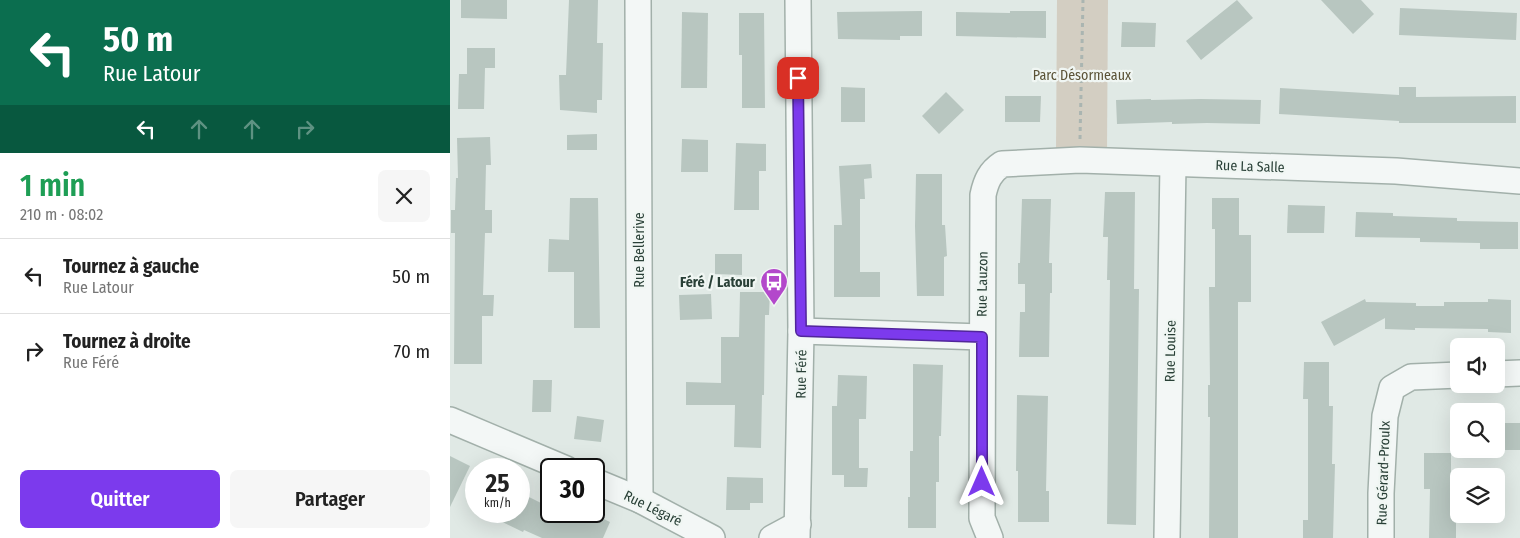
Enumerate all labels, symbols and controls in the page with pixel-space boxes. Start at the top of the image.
text: 50 m [103,18,173,60]
icon: left [20,20,85,85]
pin [777,57,819,99]
text: Rue Latour [103,60,201,87]
icon: arrive [784,64,812,92]
park label: Parc Désormeaux [1033,67,1132,84]
icon: left [132,115,160,143]
icon: ahead [185,115,213,143]
icon: ahead [238,115,266,143]
icon: right [291,115,319,143]
street label: Rue La Salle [1215,157,1285,176]
text: 1 min [20,168,85,204]
button: close [378,170,430,222]
text: 210 m · 08:02 [20,205,103,224]
street label: Rue Bellerive [631,212,648,288]
street label: Rue Lauzon [973,251,992,317]
text: Tournez à gauche [63,255,199,278]
icon: left [20,262,48,290]
text: 50 m [392,265,430,288]
bus stop icon: Féré / Latour [759,267,789,306]
place label: Féré / Latour [680,274,756,291]
text: Rue Latour [63,278,134,297]
street label: Rue Louise [1161,320,1180,382]
text: Tournez à droite [63,330,191,353]
icon: right [20,337,48,365]
map controls [1450,338,1505,523]
button: sound [1450,338,1505,393]
text: 70 m [394,340,430,363]
street label: Rue Féré [793,349,810,399]
text: Rue Féré [63,353,119,372]
button: search [1450,403,1505,458]
street label: Rue Gérard-Proulx [1373,420,1394,526]
position arrow [955,455,1007,507]
speed limit sign: 30 [540,458,605,523]
button: layers [1450,468,1505,523]
text: 25 [486,469,509,499]
button: Quitter [20,470,220,528]
button: Partager [230,470,430,528]
street label: Rue Légaré [621,487,685,530]
text: km/h [484,496,511,510]

